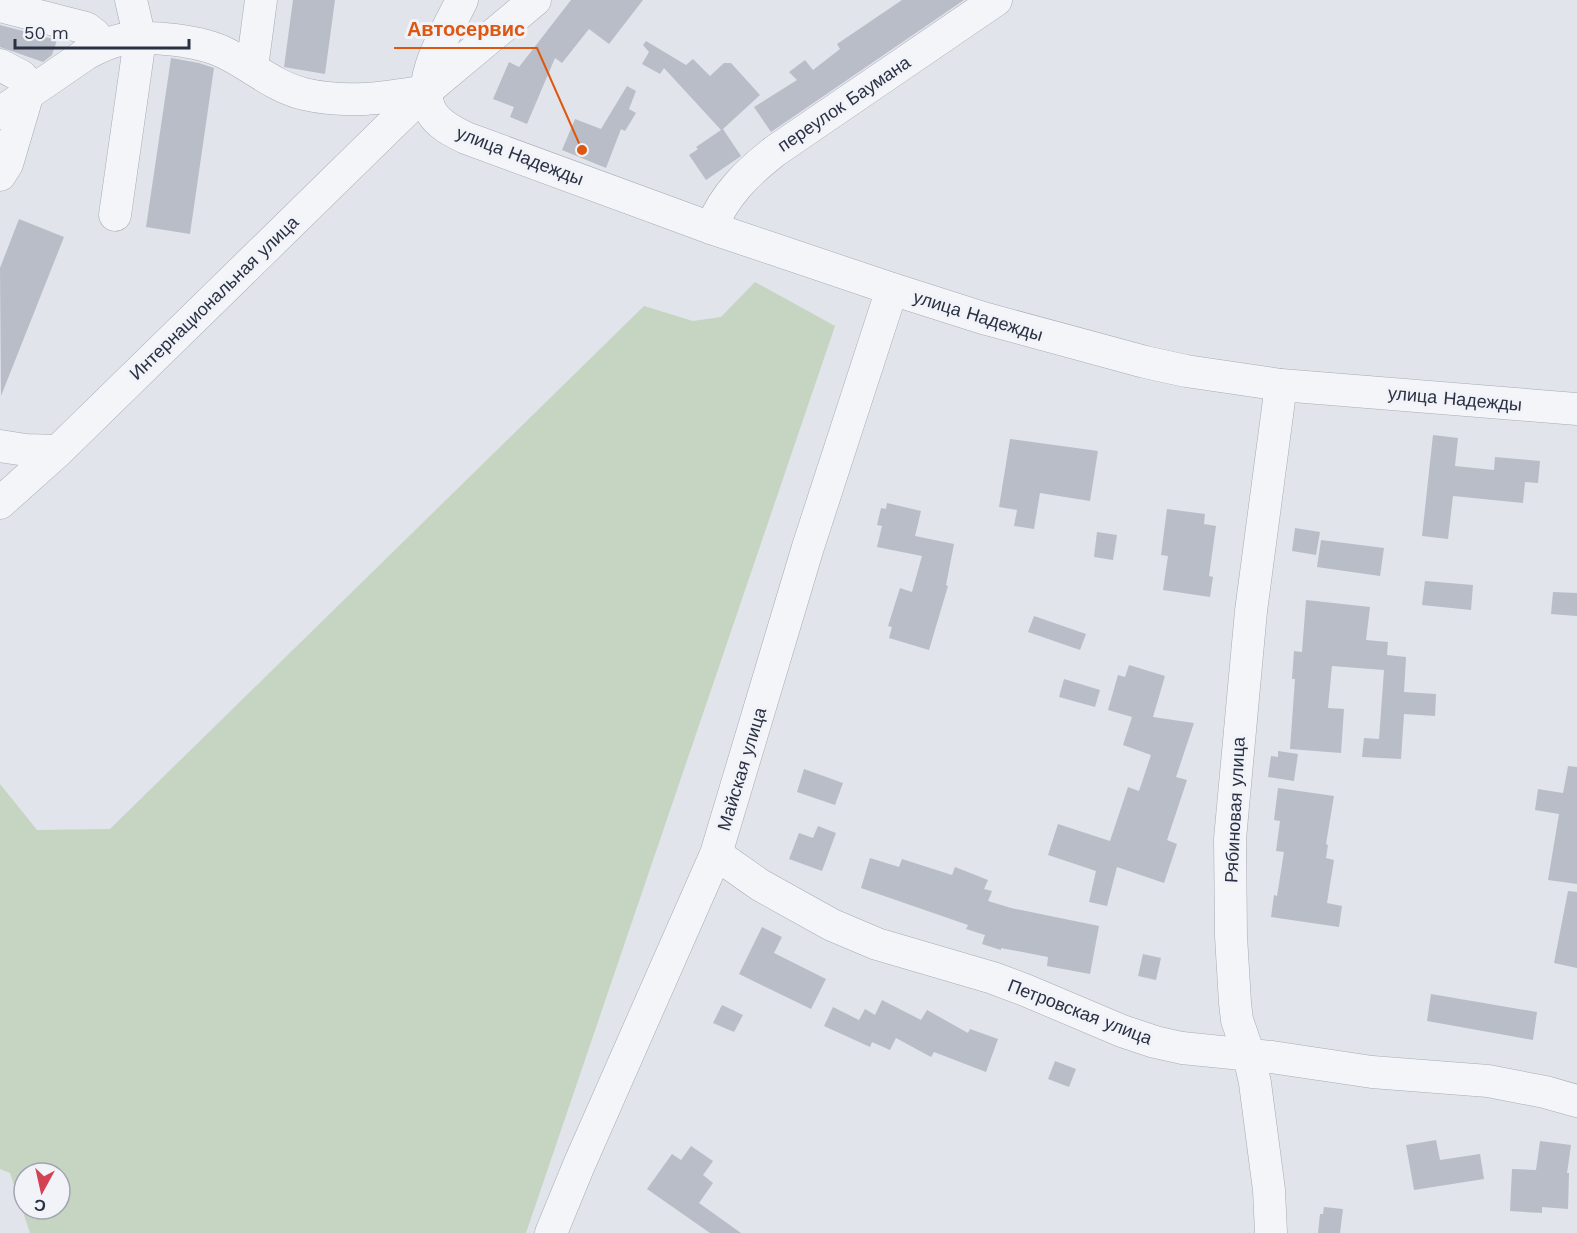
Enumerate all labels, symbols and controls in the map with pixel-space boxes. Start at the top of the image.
callout: Автосервис [394,10,537,48]
scale bar [15,12,189,50]
text: Автосервис [407,17,525,41]
text: 50 m [24,22,69,43]
street label: переулок Баумана [773,51,915,156]
street label: улица Надежды [454,122,587,189]
street label: Интернациональная улица [125,211,303,384]
street label: улица Надежды [911,286,1045,345]
street label: улица Надежды [1387,382,1523,415]
street label: Майская улица [713,704,771,833]
street label: Рябиновая улица [1220,735,1249,884]
street label: Петровская улица [1005,974,1156,1049]
north arrow [12,1161,72,1221]
text: С [33,1195,47,1216]

